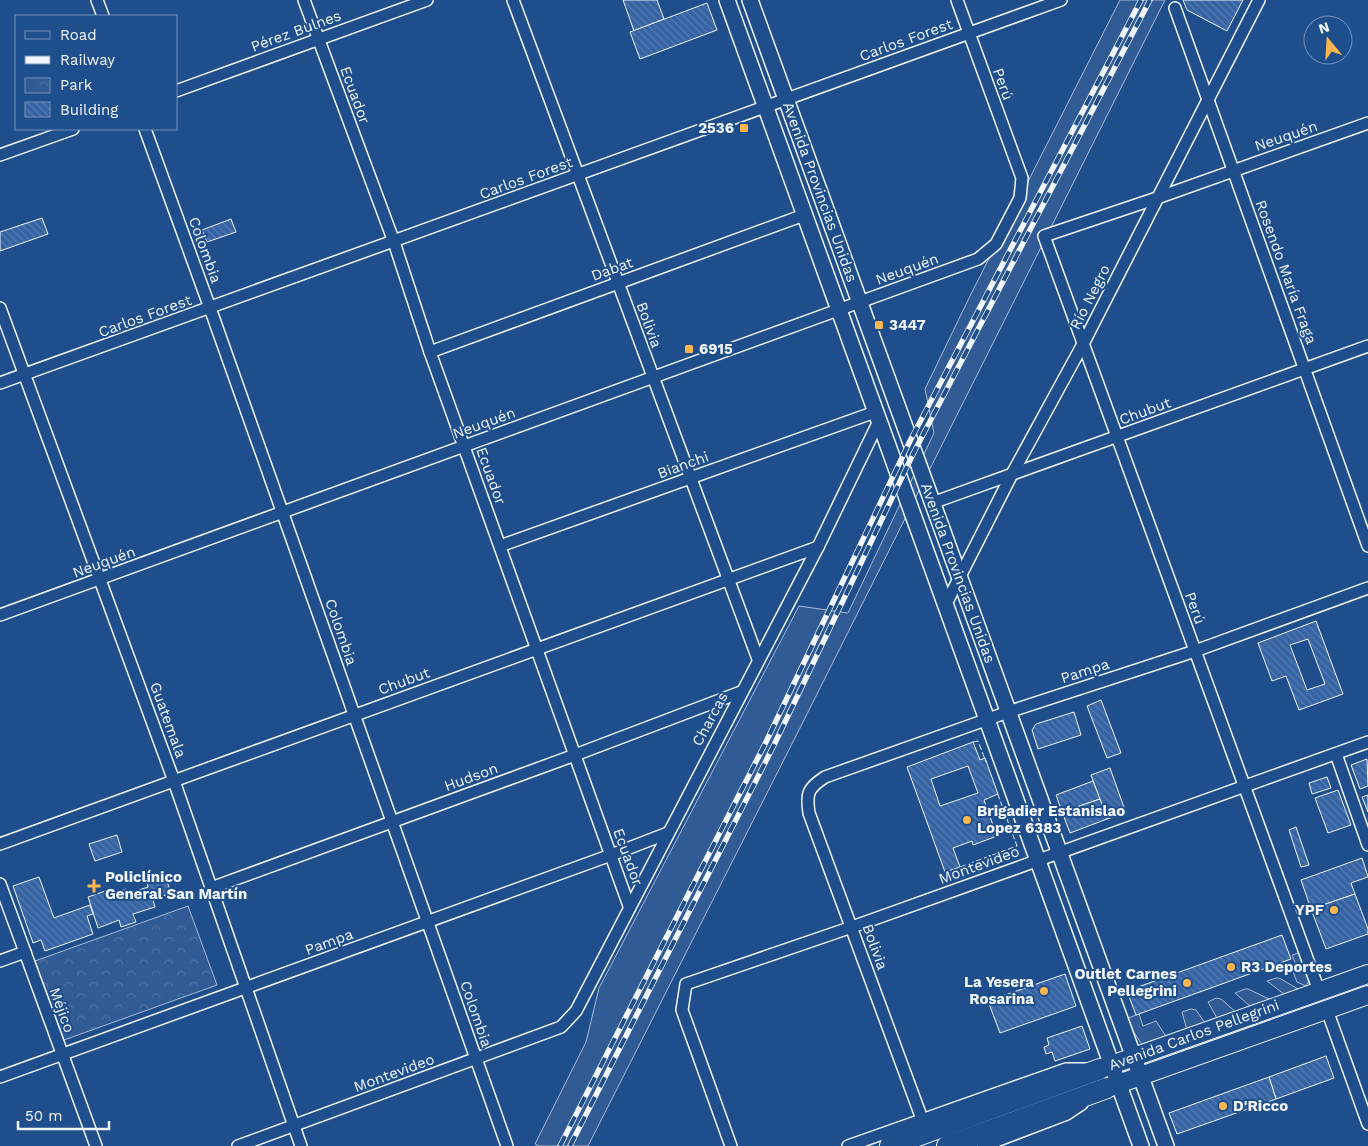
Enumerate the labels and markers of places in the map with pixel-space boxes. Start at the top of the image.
place label: 2536 [698,119,734,137]
marker: 2536 [738,122,750,134]
place label: 3447 [889,316,926,334]
marker: 3447 [873,319,885,331]
place label: 6915 [699,340,733,358]
marker: 6915 [683,343,695,355]
place label: Brigadier Estanislao Lopez 6383 [977,802,1125,837]
marker: Brigadier Estanislao Lopez 6383 [961,814,973,826]
place label: Policlínico General San Martín [105,868,247,903]
marker: Policlínico General San Martín [87,879,101,893]
place label: YPF [1295,901,1324,919]
marker: YPF [1328,904,1340,916]
place label: R3 Deportes [1241,958,1332,976]
marker: R3 Deportes [1225,961,1237,973]
place label: Outlet Carnes Pellegrini [1074,965,1177,1000]
place label: La Yesera Rosarina [964,973,1034,1008]
marker: Outlet Carnes Pellegrini [1181,977,1193,989]
marker: La Yesera Rosarina [1038,985,1050,997]
place label: D'Ricco [1233,1097,1288,1115]
marker: D'Ricco [1217,1100,1229,1112]

